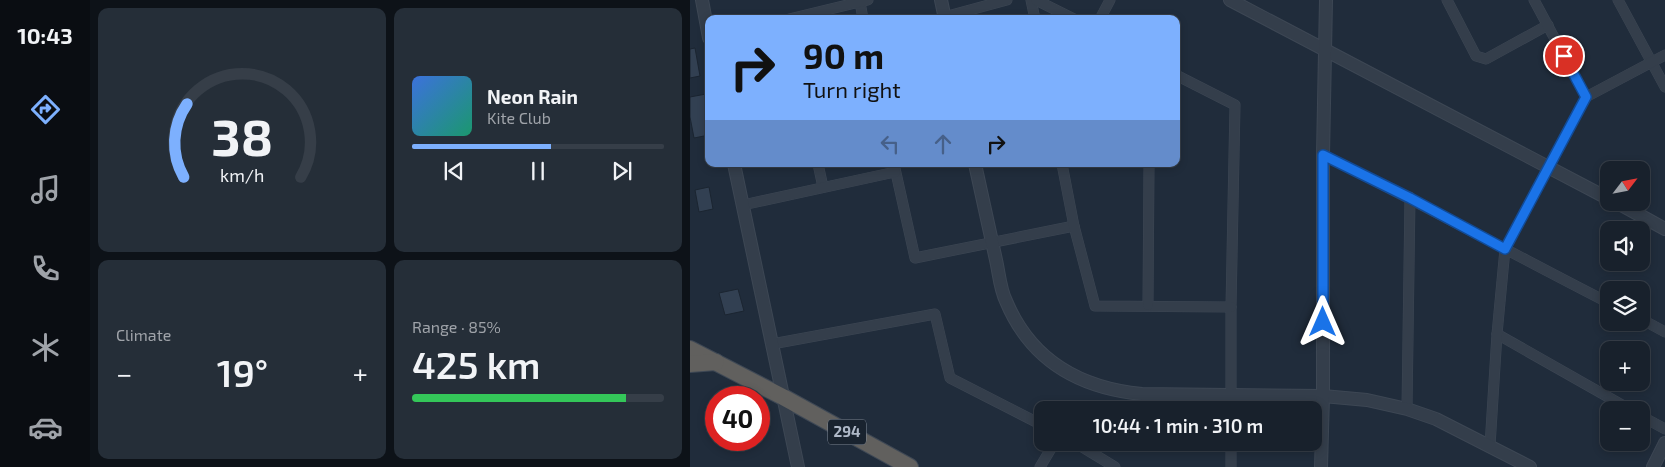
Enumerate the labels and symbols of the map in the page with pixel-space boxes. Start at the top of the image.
pin [1543,35,1585,77]
north arrow [1600,161,1650,211]
position arrow [1296,295,1348,347]
speed limit sign: 40 [705,386,770,451]
road number: 294 [828,420,866,444]

